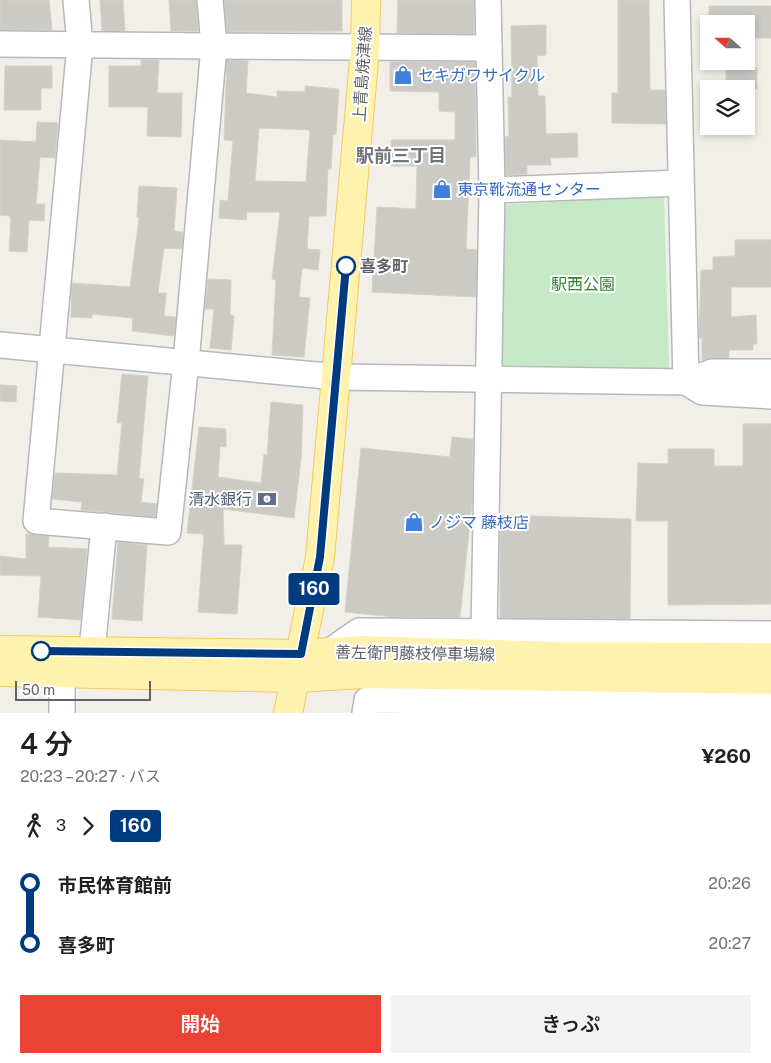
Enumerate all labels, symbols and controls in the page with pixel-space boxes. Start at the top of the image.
north arrow [700,15,755,70]
map controls [700,15,755,135]
street label: 上青島焼津線 [350,25,375,123]
shop icon: セキガワサイクル [392,64,414,86]
place label: セキガワサイクル [418,66,545,85]
button: layers [700,80,755,135]
district label: 駅前三丁目 [356,145,446,166]
shop icon: 東京靴流通センター [431,178,453,200]
place label: 東京靴流通センター [457,180,601,199]
marker: 喜多町 [336,256,356,276]
place label: 喜多町 [360,257,408,276]
park label: 駅西公園 [551,275,615,294]
bank icon: 清水銀行 [256,488,278,510]
place label: 清水銀行 [188,490,252,509]
shop icon: ノジマ 藤枝店 [403,511,425,533]
place label: ノジマ 藤枝店 [429,513,529,532]
line badge: 160 [285,573,343,605]
text: 160 [298,578,330,599]
unlabelled marker [31,641,51,661]
street label: 善左衛門藤枝停車場線 [335,643,495,664]
scale bar [15,678,151,701]
text: 50 m [22,682,55,698]
text: 4 分 [20,727,73,760]
text: ¥260 [702,745,751,767]
text: 20:23 – 20:27 · バス [20,767,161,786]
icon: walk [20,812,48,840]
icon: forward [74,812,102,840]
text: 160 [120,815,151,836]
text: 3 [56,816,66,835]
text: 市民体育館前 [58,874,172,896]
text: 20:26 [708,874,751,893]
text: 喜多町 [58,934,115,956]
text: 20:27 [709,934,751,953]
button: 開始 [20,995,381,1053]
button: きっぷ [391,995,751,1053]

